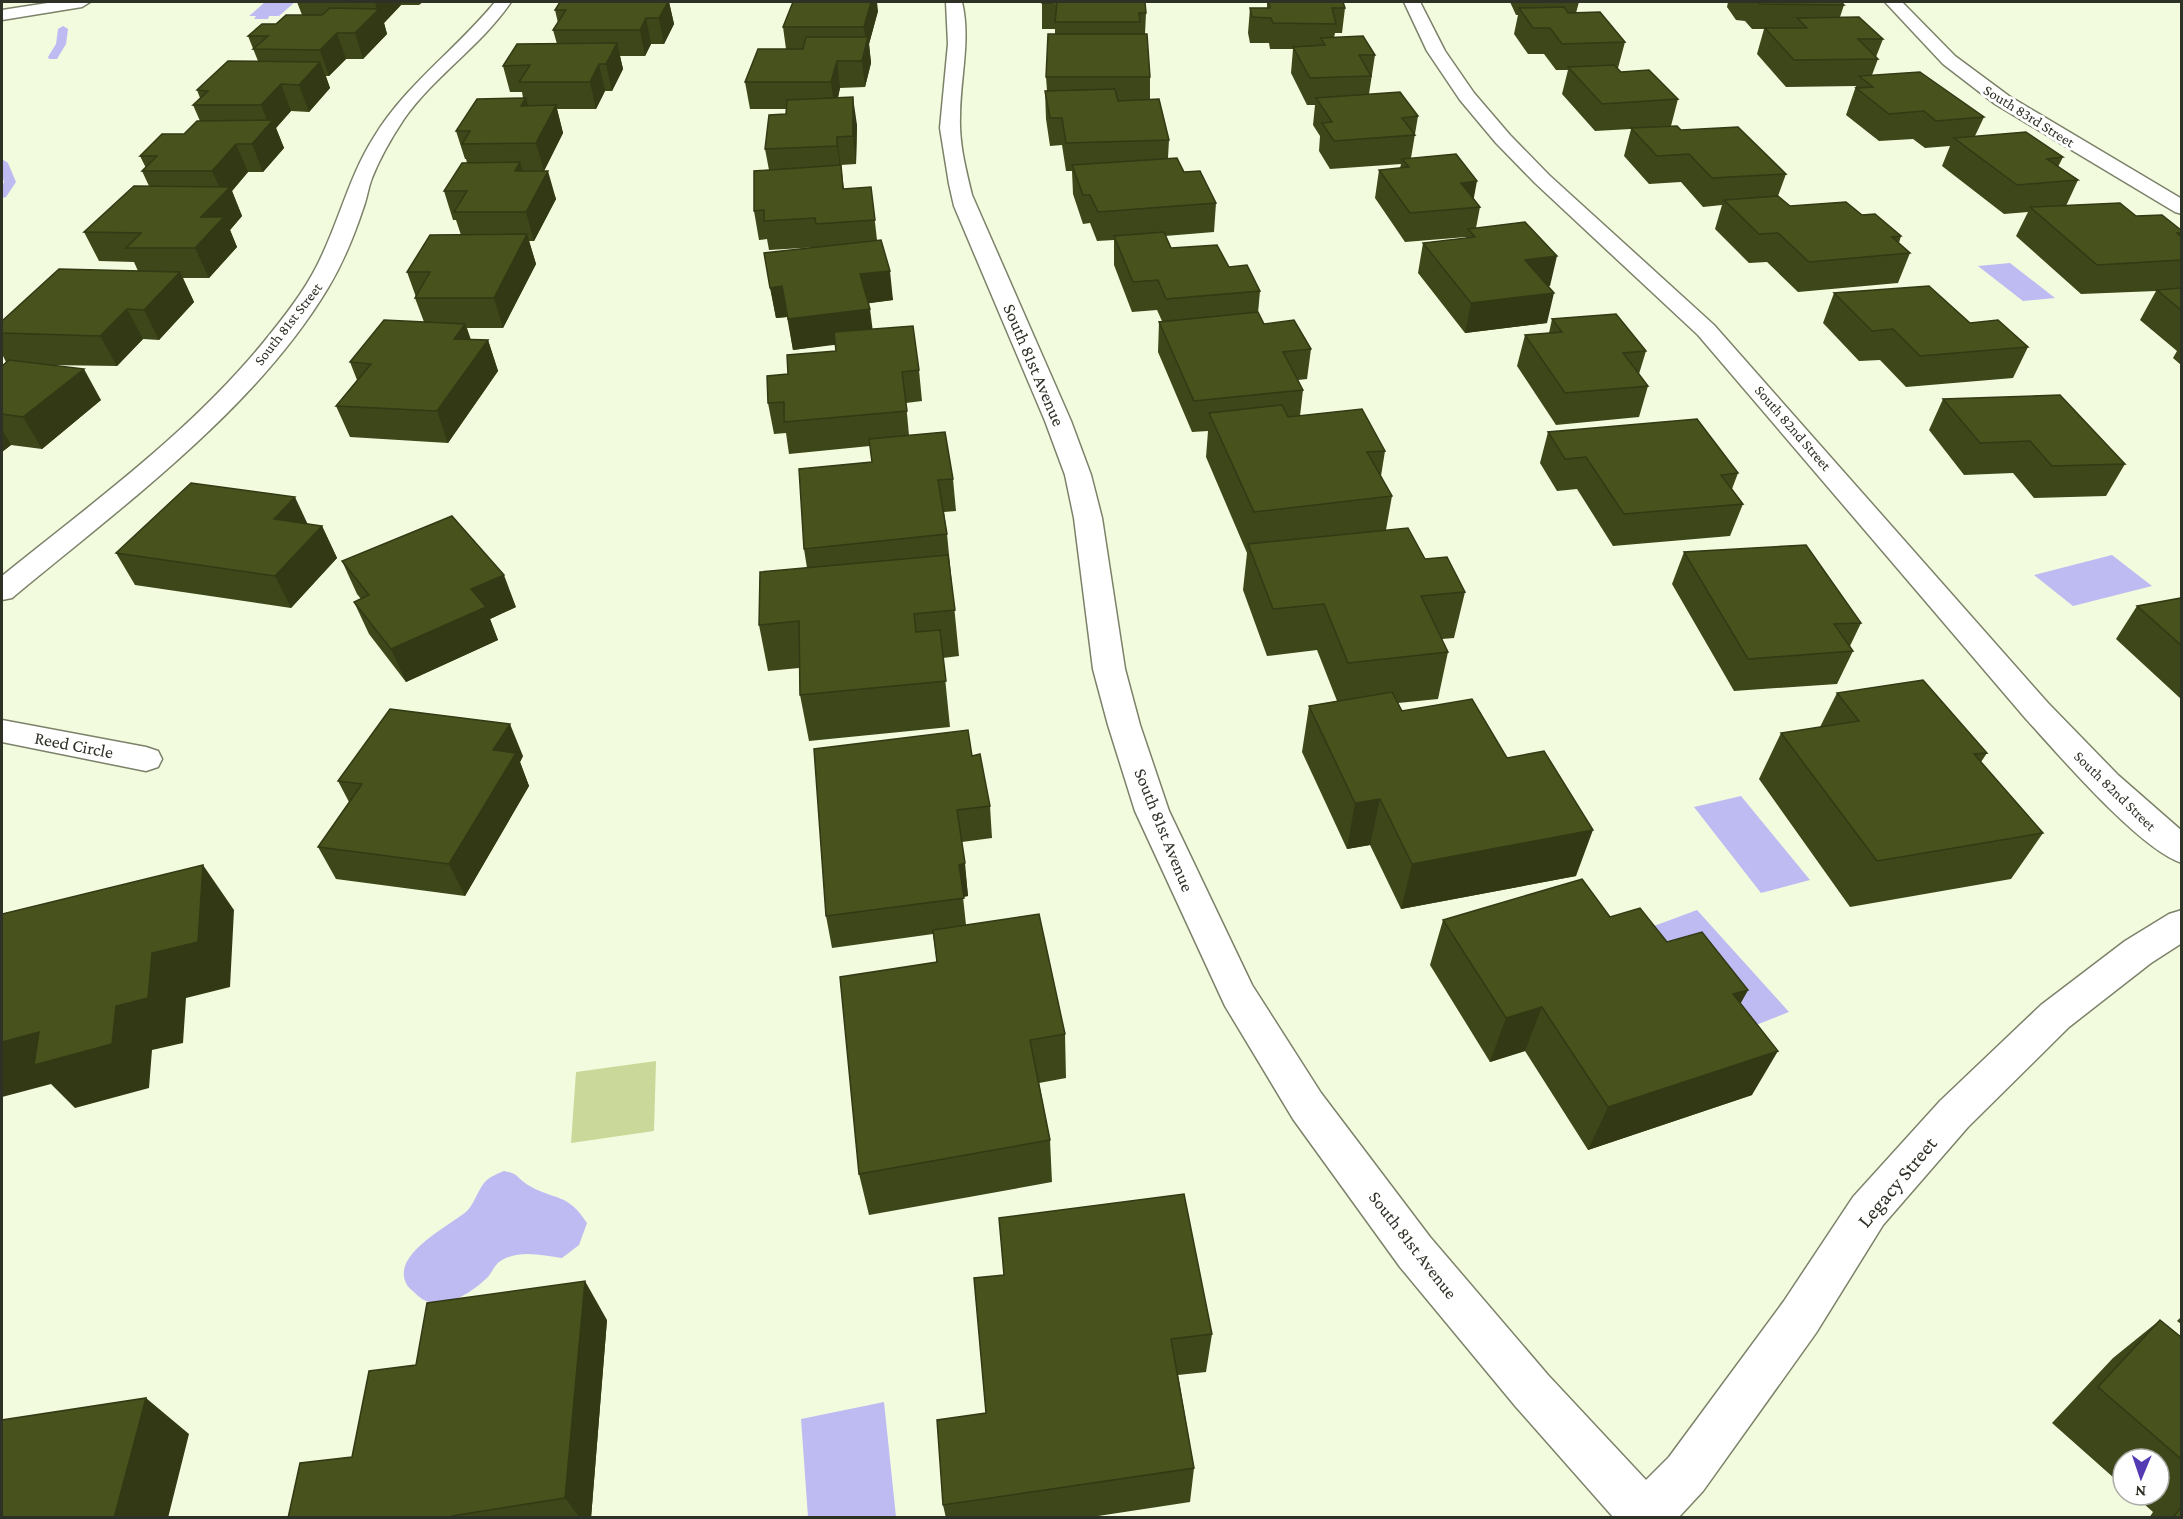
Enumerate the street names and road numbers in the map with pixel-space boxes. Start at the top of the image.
street label: South 83rd Street [1981,82,2078,151]
street label: South 81st Street [251,279,326,368]
street label: South 81st Avenue [999,301,1069,429]
street label: South 82nd Street [1752,382,1835,475]
street label: Reed Circle [33,728,115,762]
street label: South 82nd Street [2071,748,2160,835]
street label: South 81st Avenue [1130,766,1198,895]
street label: Legacy Street [1852,1131,1943,1232]
street label: South 81st Avenue [1365,1187,1461,1303]

